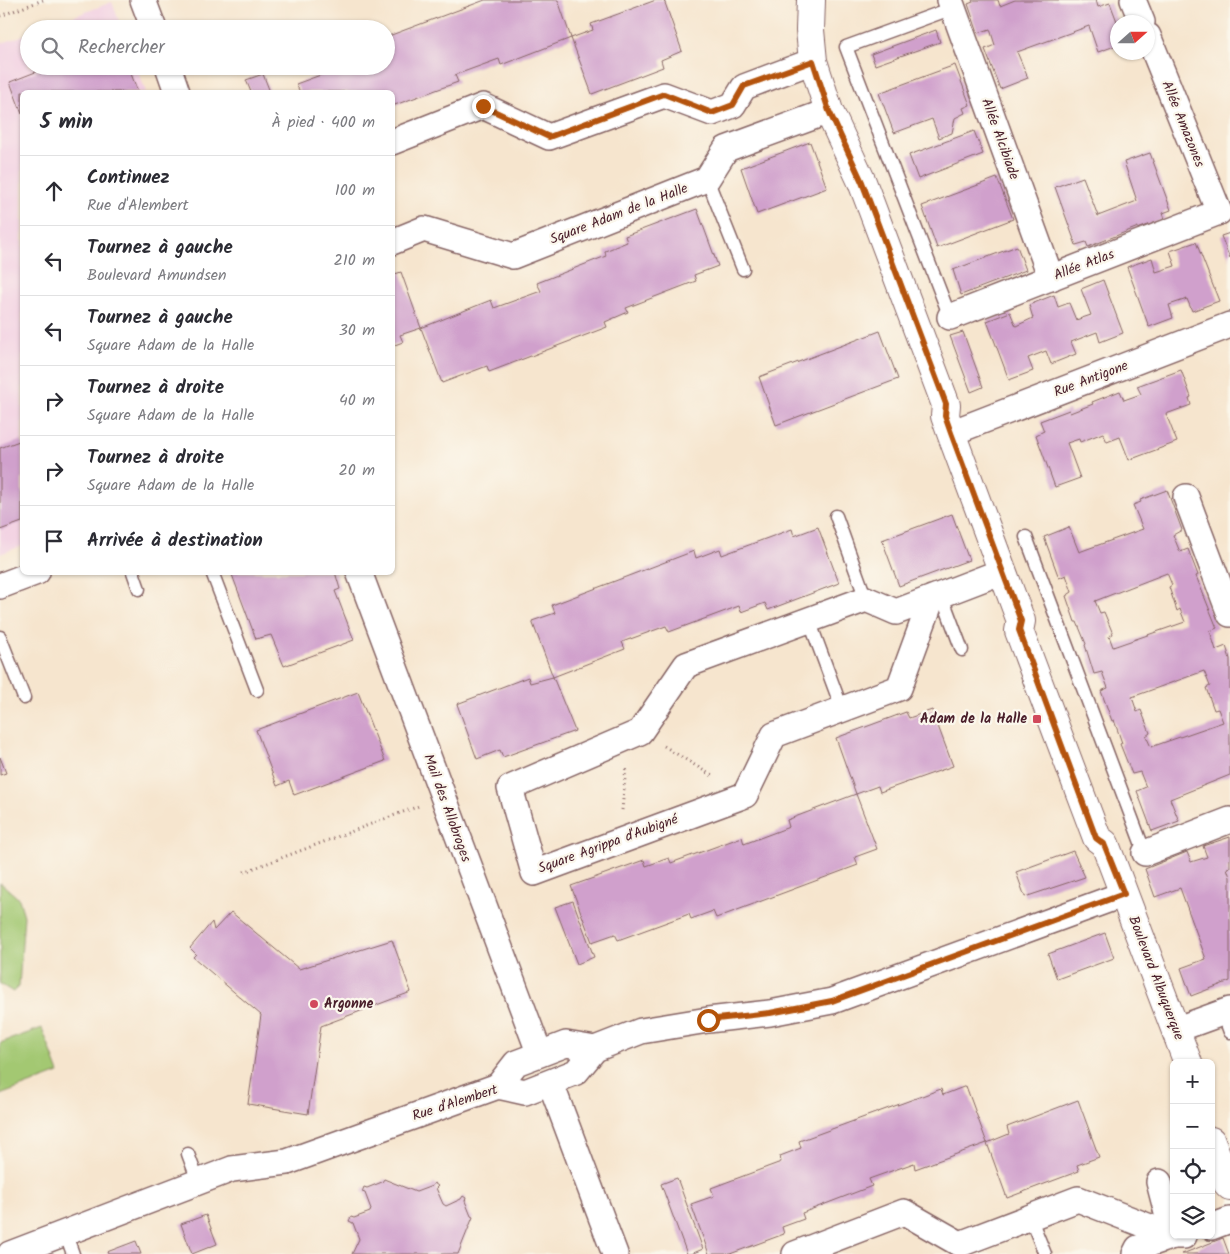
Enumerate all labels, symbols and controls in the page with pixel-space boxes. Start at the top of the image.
north arrow [1110,15,1155,60]
search box [20,20,395,75]
text: Rechercher [78,33,165,63]
icon: search [38,34,66,62]
street label: Allée Amazones [1156,77,1210,171]
route end [472,95,495,118]
street label: Allée Alcibiade [975,95,1025,184]
text: 5 min [40,106,93,139]
text: À pied · 400 m [272,110,375,135]
text: Continuez [87,163,170,193]
icon: ahead [40,177,68,205]
street label: Square Adam de la Halle [547,177,692,250]
text: 100 m [335,178,375,203]
text: Rue d'Alembert [87,193,189,218]
text: Tournez à gauche [87,233,233,263]
street label: Allée Atlas [1051,243,1118,287]
icon: left [40,247,68,275]
text: 210 m [334,248,375,273]
text: Boulevard Amundsen [87,263,226,288]
text: Tournez à gauche [87,303,233,333]
icon: left [40,317,68,345]
text: 30 m [339,318,375,343]
text: Square Adam de la Halle [87,333,254,358]
street label: Rue Antigone [1051,354,1132,403]
text: Tournez à droite [87,373,224,403]
icon: right [40,387,68,415]
text: 40 m [339,388,375,413]
text: Square Adam de la Halle [87,403,254,428]
text: Tournez à droite [87,443,224,473]
icon: right [40,457,68,485]
text: 20 m [339,458,375,483]
text: Square Adam de la Halle [87,473,254,498]
text: Arrivée à destination [87,526,263,556]
icon: arrive [40,527,68,555]
place label: Adam de la Halle [920,708,1027,730]
marker: Adam de la Halle [1031,713,1043,725]
street label: Mail des Allobroges [417,751,477,865]
street label: Square Agrippa d'Aubigné [535,808,682,880]
street label: Boulevard Albuquerque [1122,913,1190,1044]
place label: Argonne [324,993,374,1015]
marker: Argonne [308,998,320,1010]
route start [697,1009,720,1032]
map controls [1170,1059,1215,1239]
button: + [1170,1059,1215,1104]
street label: Rue d'Alembert [409,1079,501,1127]
button: − [1170,1104,1215,1149]
button: locate [1170,1149,1215,1194]
button: layers [1170,1194,1215,1239]

